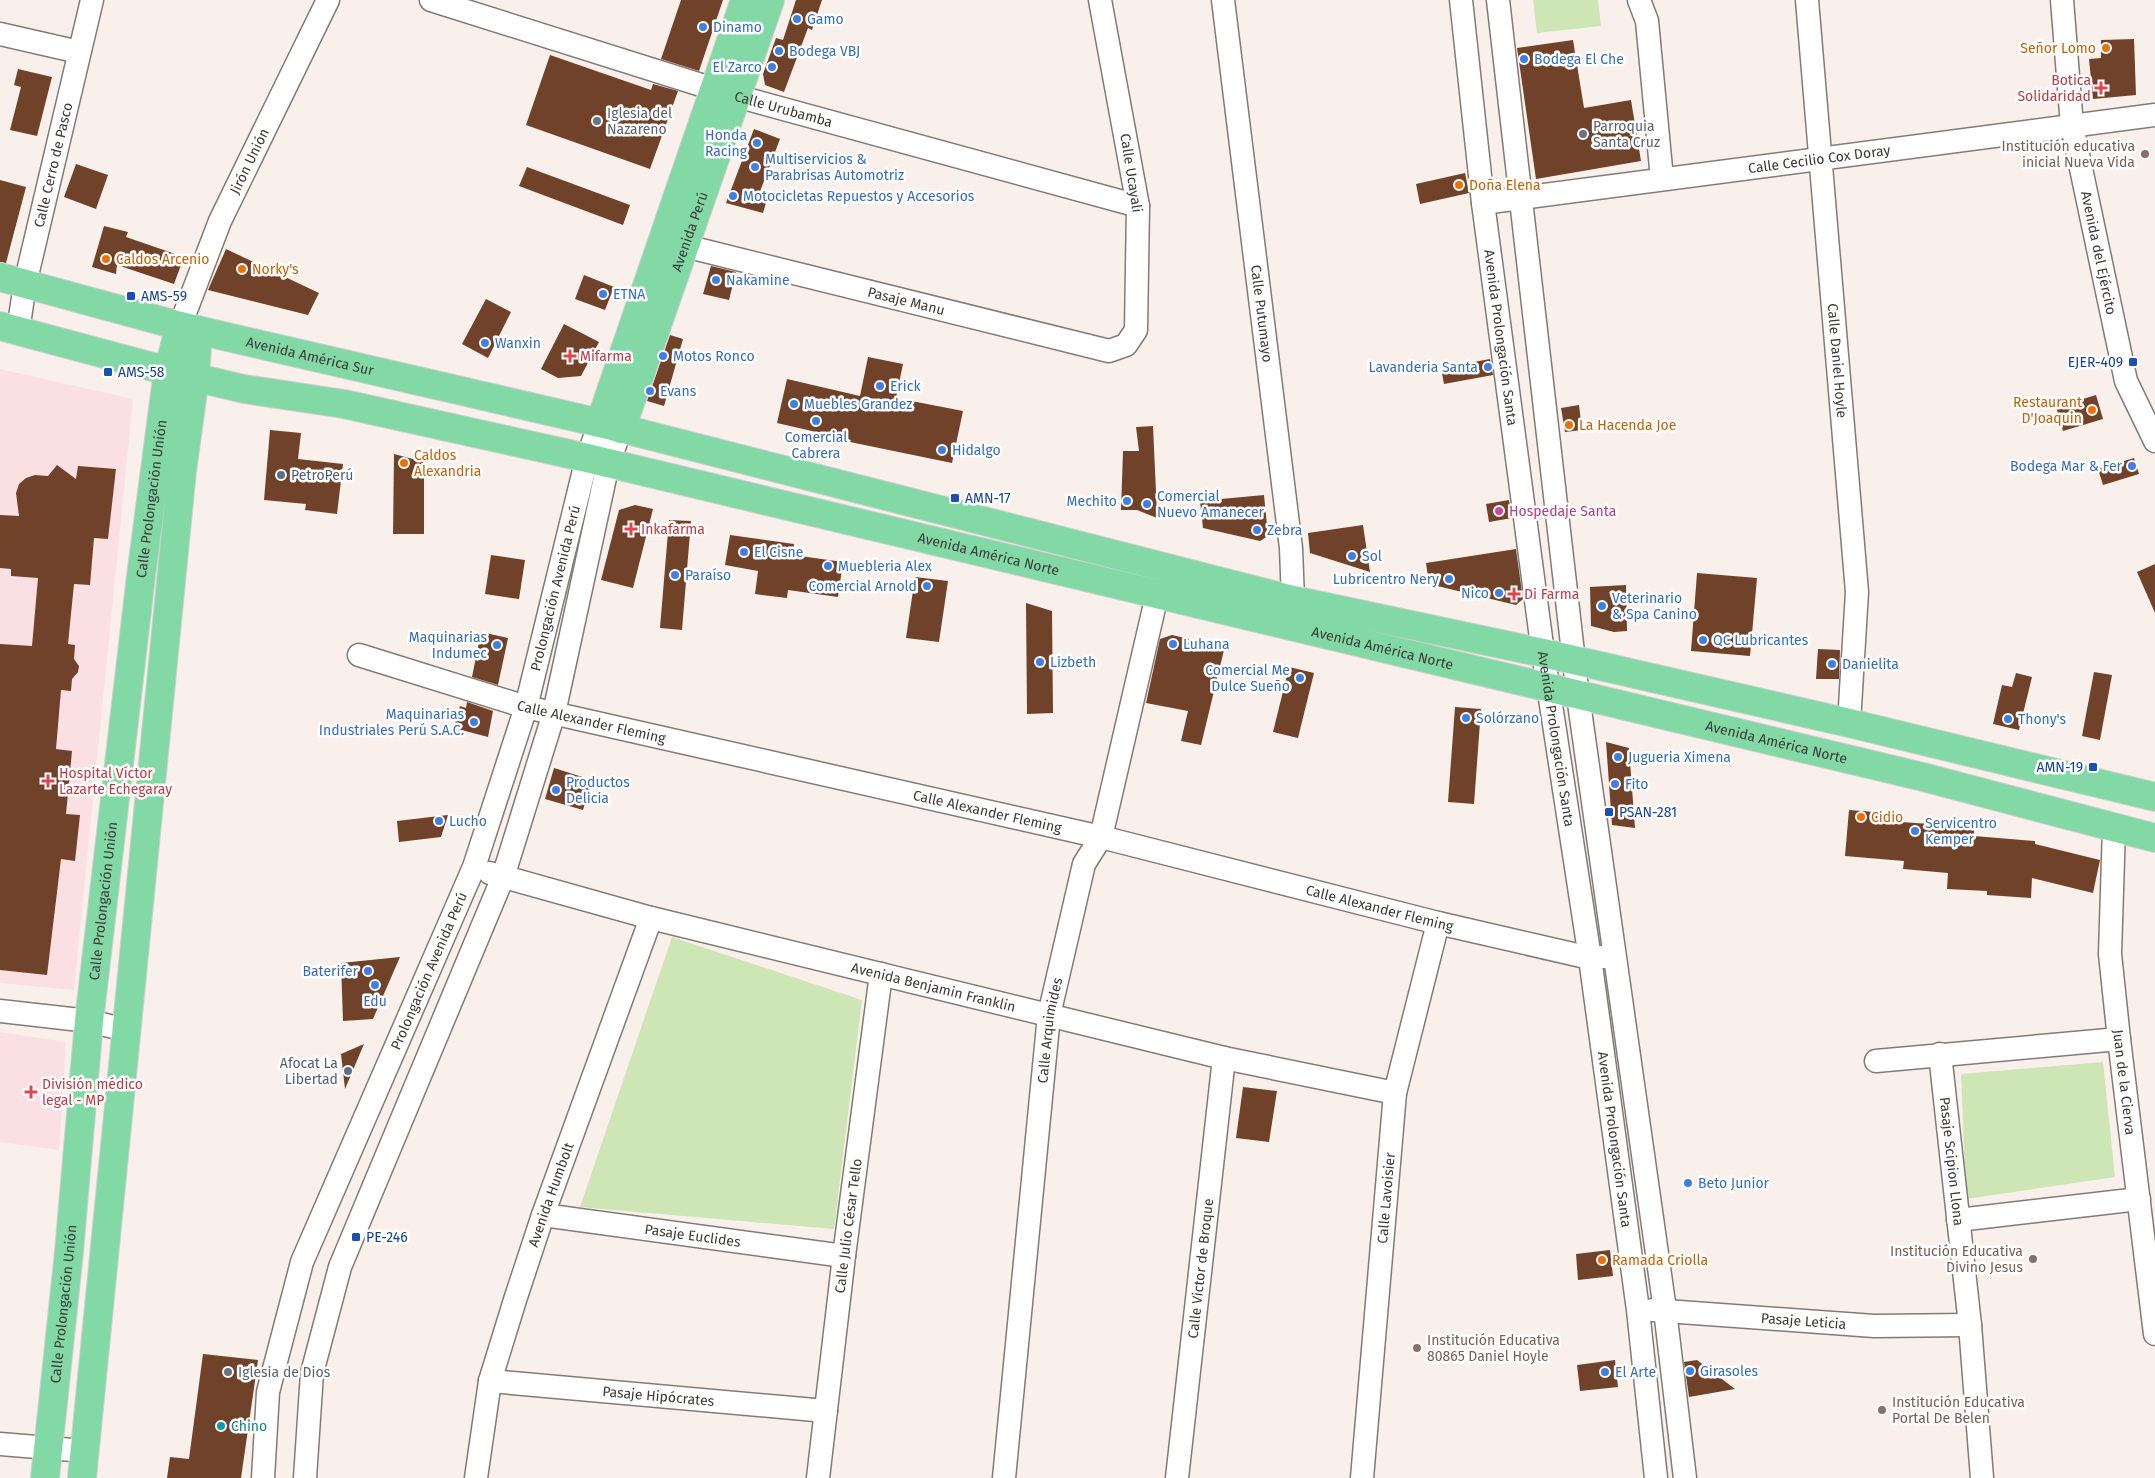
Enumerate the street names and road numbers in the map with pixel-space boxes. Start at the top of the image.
street label: Calle Urubamba [732,87,835,131]
street label: Calle Cerro de Pasco [30,101,76,229]
street label: Jirón Unión [226,125,273,197]
street label: Calle Ucayali [1116,132,1146,214]
street label: Calle Cecilio Cox Doray [1747,141,1891,177]
street label: Avenida Perú [668,189,711,274]
street label: Avenida del Ejército [2077,189,2120,316]
street label: Avenida Prolongación Santa [1481,249,1521,427]
street label: Calle Putumayo [1247,264,1276,363]
street label: Pasaje Manu [866,283,947,319]
street label: Calle Daniel Hoyle [1824,303,1851,419]
street label: Avenida América Sur [245,333,376,379]
street label: Calle Prolongación Unión [132,419,170,579]
street label: Prolongación Avenida Perú [527,503,584,673]
street label: Avenida América Norte [916,529,1061,579]
street label: Avenida América Norte [1310,623,1455,673]
street label: Avenida Prolongación Santa [1534,650,1578,828]
street label: Calle Alexander Fleming [515,696,668,747]
street label: Avenida América Norte [1704,717,1849,767]
street label: Calle Alexander Fleming [912,786,1064,837]
street label: Calle Prolongación Unión [85,821,121,981]
street label: Calle Alexander Fleming [1304,881,1456,935]
street label: Prolongación Avenida Perú [387,889,471,1052]
street label: Avenida Benjamin Franklin [849,959,1018,1015]
street label: Calle Arquimides [1034,975,1066,1084]
street label: Juan de la Cierva [2110,1028,2139,1136]
street label: Avenida Prolongación Santa [1594,1051,1635,1229]
street label: Pasaje Scipion Llona [1936,1096,1967,1227]
street label: Avenida Humbolt [525,1139,577,1249]
street label: Calle Lavoisier [1374,1151,1398,1244]
street label: Calle Julio César Tello [831,1157,865,1294]
street label: Calle Victor de Broque [1184,1197,1217,1339]
street label: Pasaje Euclides [644,1220,742,1250]
street label: Calle Prolongación Unión [47,1224,80,1384]
street label: Pasaje Leticia [1760,1309,1847,1332]
street label: Pasaje Hipócrates [602,1383,715,1410]

